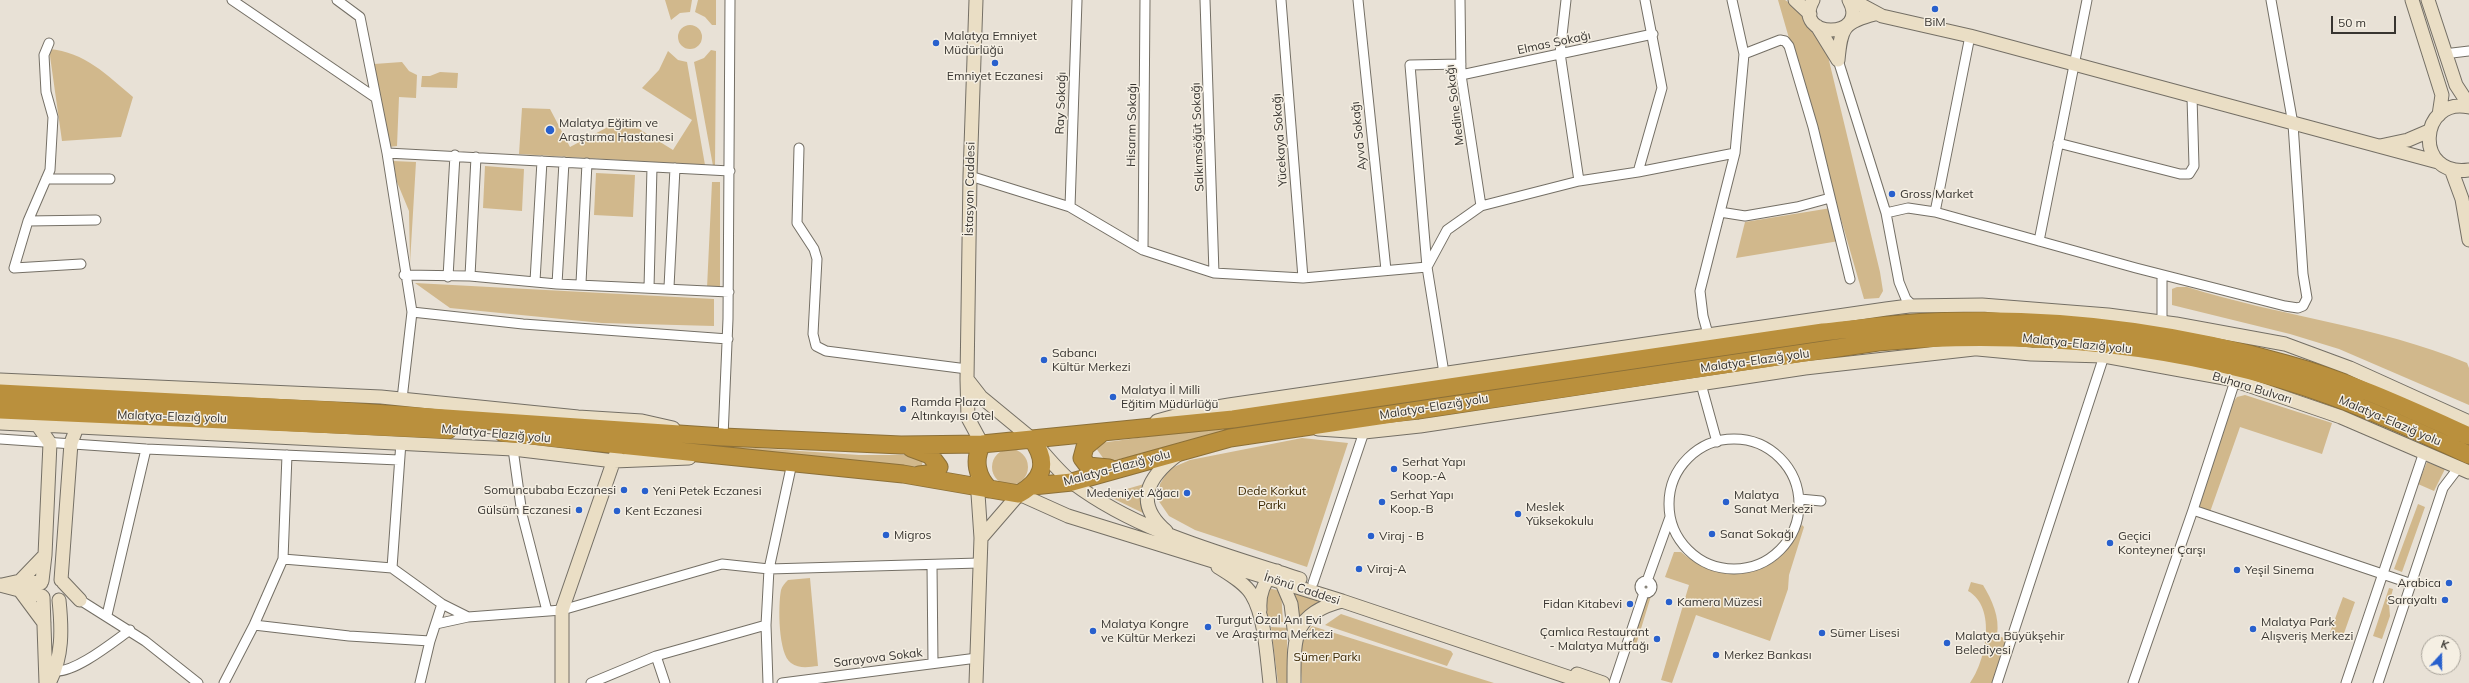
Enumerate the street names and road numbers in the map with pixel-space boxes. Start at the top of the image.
street label: Elmas Sokağı [1516,28,1592,58]
street label: Medine Sokağı [1443,64,1467,146]
street label: Ray Sokağı [1053,71,1069,135]
street label: Salkımsöğüt Sokağı [1189,82,1207,192]
street label: Hisarım Sokağı [1124,83,1140,167]
street label: Yücekaya Sokağı [1270,93,1290,187]
street label: Ayva Sokağı [1348,101,1370,171]
street label: İstasyon Caddesi [962,142,978,236]
street label: Malatya-Elazığ yolu [2022,331,2132,357]
street label: Malatya-Elazığ yolu [1700,346,1810,376]
street label: Buhara Bulvarı [2210,369,2294,407]
street label: Malatya-Elazığ yolu [1379,391,1489,423]
street label: Malatya-Elazığ yolu [2337,393,2443,449]
street label: Malatya-Elazığ yolu [117,408,227,426]
street label: Malatya-Elazığ yolu [441,422,551,446]
street label: Malatya-Elazığ yolu [1062,447,1172,489]
street label: İnönü Caddesi [1262,570,1342,608]
street label: Sarayova Sokak [833,645,923,671]

